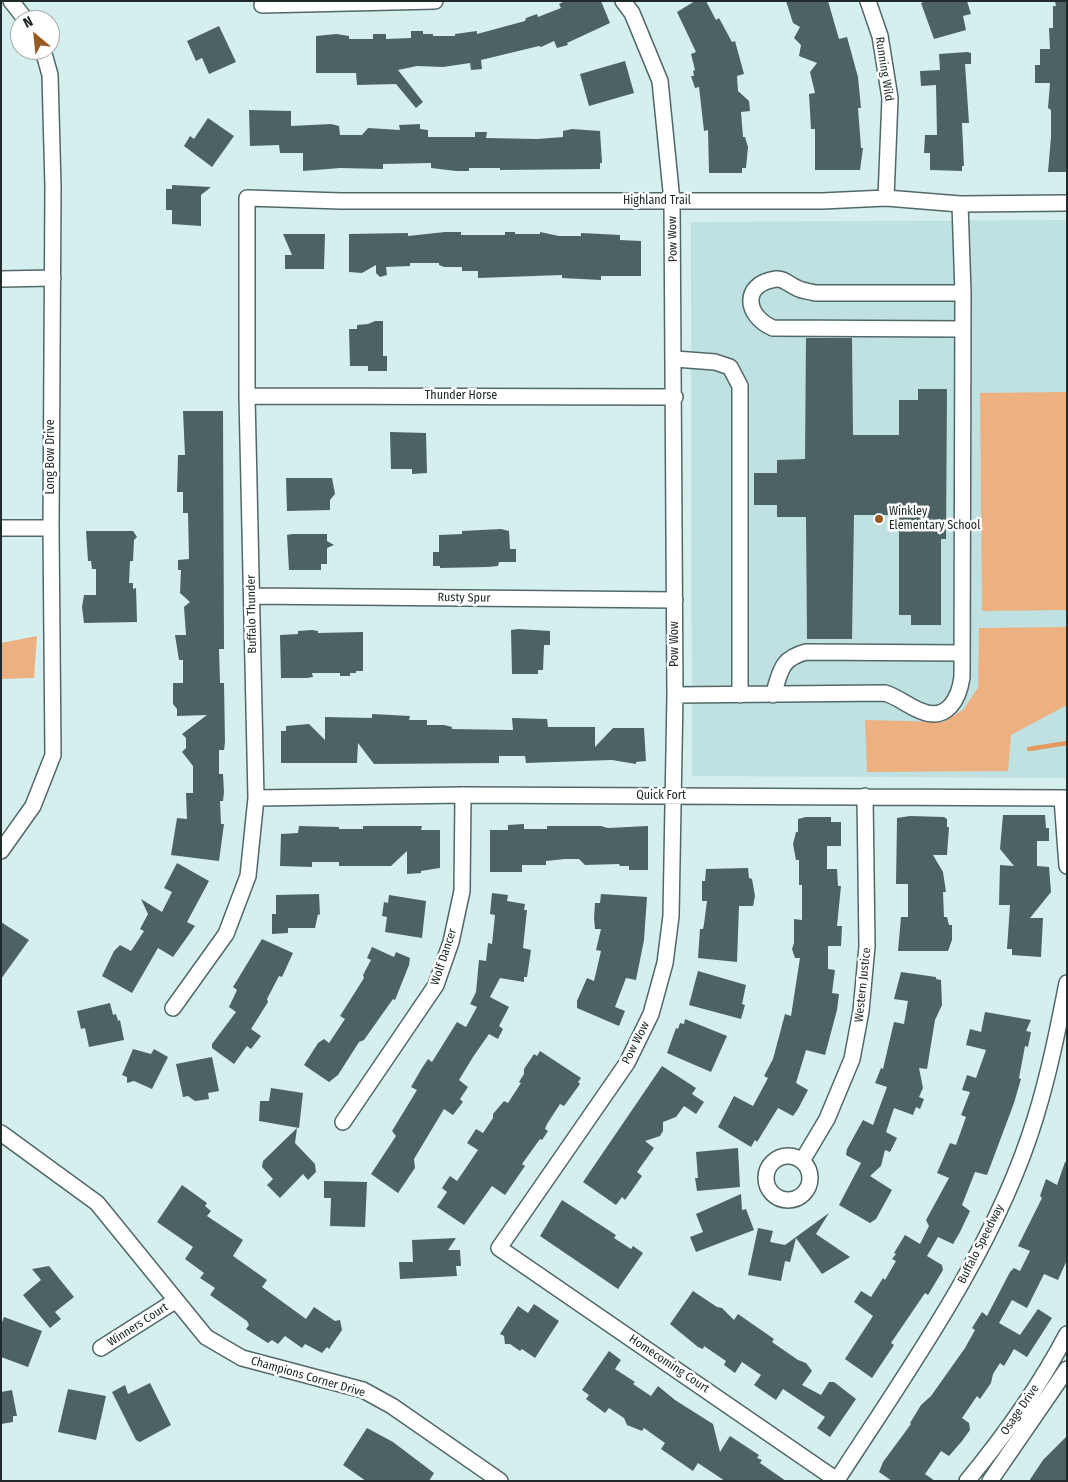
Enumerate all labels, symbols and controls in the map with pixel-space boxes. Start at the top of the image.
north arrow [10,10,60,60]
text: N [20,13,36,32]
street label: Running Wild [872,36,896,102]
street label: Highland Trail [623,194,691,208]
street label: Pow Wow [665,216,681,262]
street label: Thunder Horse [425,389,497,403]
street label: Long Bow Drive [44,419,58,495]
place label: Winkley Elementary School [889,505,980,533]
marker: Winkley Elementary School [873,513,885,525]
street label: Buffalo Thunder [244,574,260,654]
street label: Rusty Spur [437,590,491,606]
street label: Pow Wow [668,621,682,667]
street label: Quick Fort [636,789,686,803]
street label: Wolf Dancer [428,927,460,987]
street label: Western Justice [852,947,874,1023]
street label: Pow Wow [619,1019,653,1067]
street label: Buffalo Speedway [955,1202,1007,1286]
street label: Winners Court [105,1300,171,1350]
street label: Homecoming Court [626,1332,712,1396]
street label: Champions Corner Drive [249,1354,367,1400]
street label: Osage Drive [998,1382,1042,1438]

